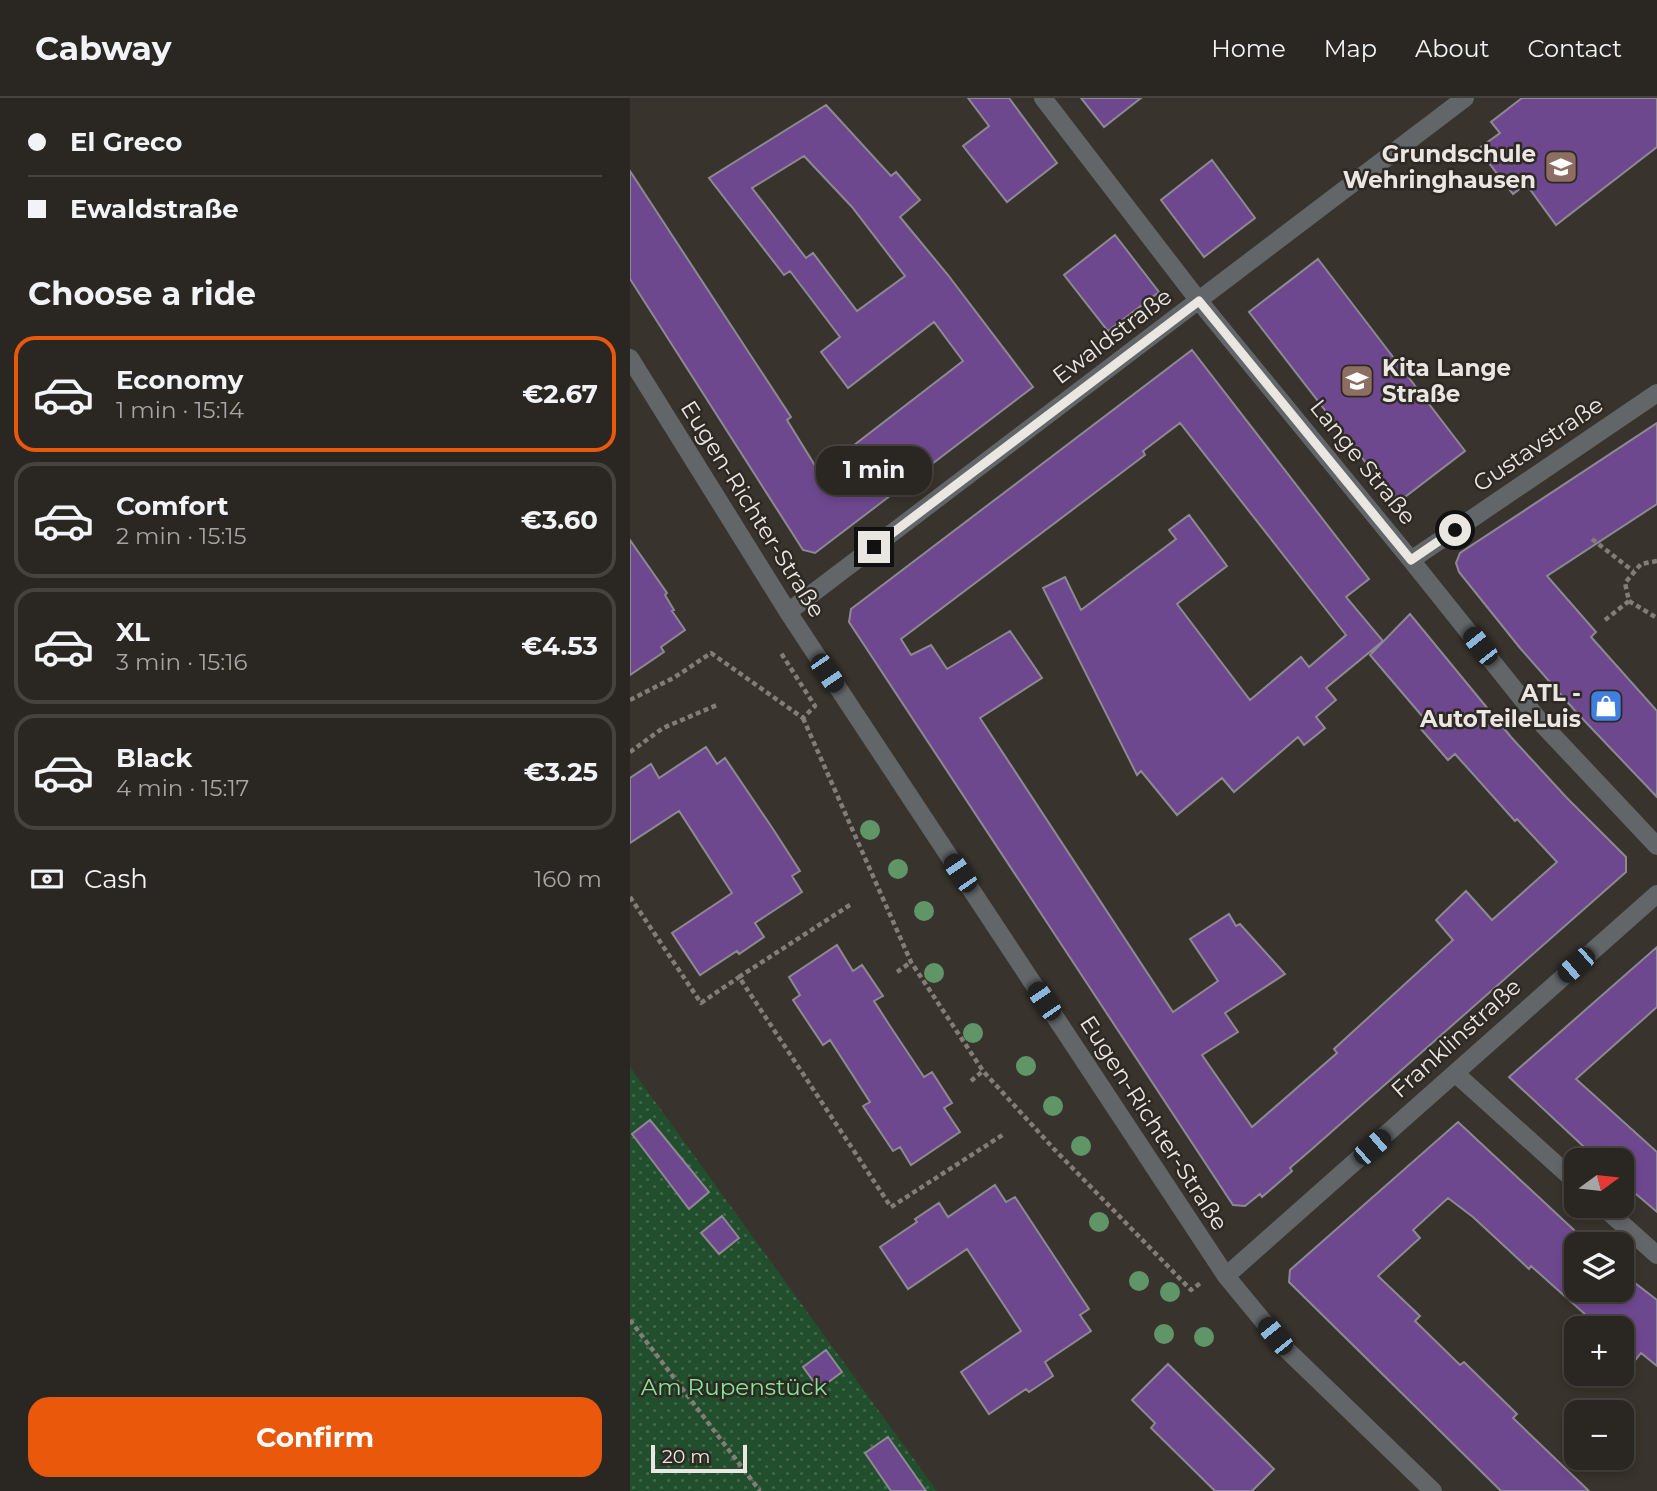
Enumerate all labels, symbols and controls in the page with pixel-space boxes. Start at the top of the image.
text: Cabway [35,28,171,68]
text: Home [1211,34,1286,63]
text: Map [1324,34,1377,63]
text: About [1415,34,1489,63]
text: Contact [1527,34,1622,63]
text: El Greco [70,126,182,158]
place label: Grundschule Wehringhausen [1343,140,1536,194]
school or university icon: Grundschule Wehringhausen [1542,148,1580,186]
text: Ewaldstraße [70,193,239,225]
text: Choose a ride [28,274,256,313]
street label: Ewaldstraße [1047,282,1177,390]
place label: Kita Lange Straße [1382,354,1511,408]
school or university icon: Kita Lange Straße [1338,362,1376,400]
icon: car [32,363,95,426]
text: Economy [116,364,243,396]
text: €2.67 [522,378,598,410]
street label: Gustavstraße [1468,390,1608,498]
street label: Lange Straße [1304,394,1422,530]
street label: Eugen-Richter-Straße [675,395,831,623]
text: 1 min · 15:14 [116,396,244,424]
callout: 1 min [816,446,932,494]
text: 1 min [843,456,905,484]
icon: car [32,489,95,552]
text: Comfort [116,490,228,522]
text: €3.60 [521,504,598,536]
route start [1439,514,1471,546]
text: 2 min · 15:15 [116,522,247,550]
route end [858,531,890,563]
icon: car [32,615,95,678]
text: XL [116,616,150,648]
car [1459,623,1502,669]
text: €4.53 [521,630,598,662]
text: 3 min · 15:16 [116,648,248,676]
car [807,650,848,696]
place label: ATL - AutoTeileLuis [1419,679,1581,733]
shop icon: ATL - AutoTeileLuis [1587,687,1625,725]
icon: car [32,741,95,804]
text: Black [116,742,192,774]
text: €3.25 [524,756,598,788]
text: 4 min · 15:17 [116,774,249,802]
car [940,850,981,896]
icon: cash [28,860,66,898]
text: Cash [84,863,148,895]
text: 160 m [534,865,602,893]
car [1554,943,1599,987]
street label: Franklinstraße [1385,972,1527,1104]
car [1024,978,1065,1024]
street label: Eugen-Richter-Straße [1074,1010,1234,1236]
car [1350,1125,1395,1169]
north arrow [1564,1148,1634,1218]
map controls [1564,1148,1634,1470]
button: layers [1564,1232,1634,1302]
car [1254,1313,1297,1359]
button: + [1564,1316,1634,1386]
park label: Am Rupenstück [641,1373,828,1401]
button: Confirm [28,1397,602,1477]
button: − [1564,1400,1634,1470]
scale bar [651,1442,747,1474]
text: 20 m [662,1445,710,1468]

